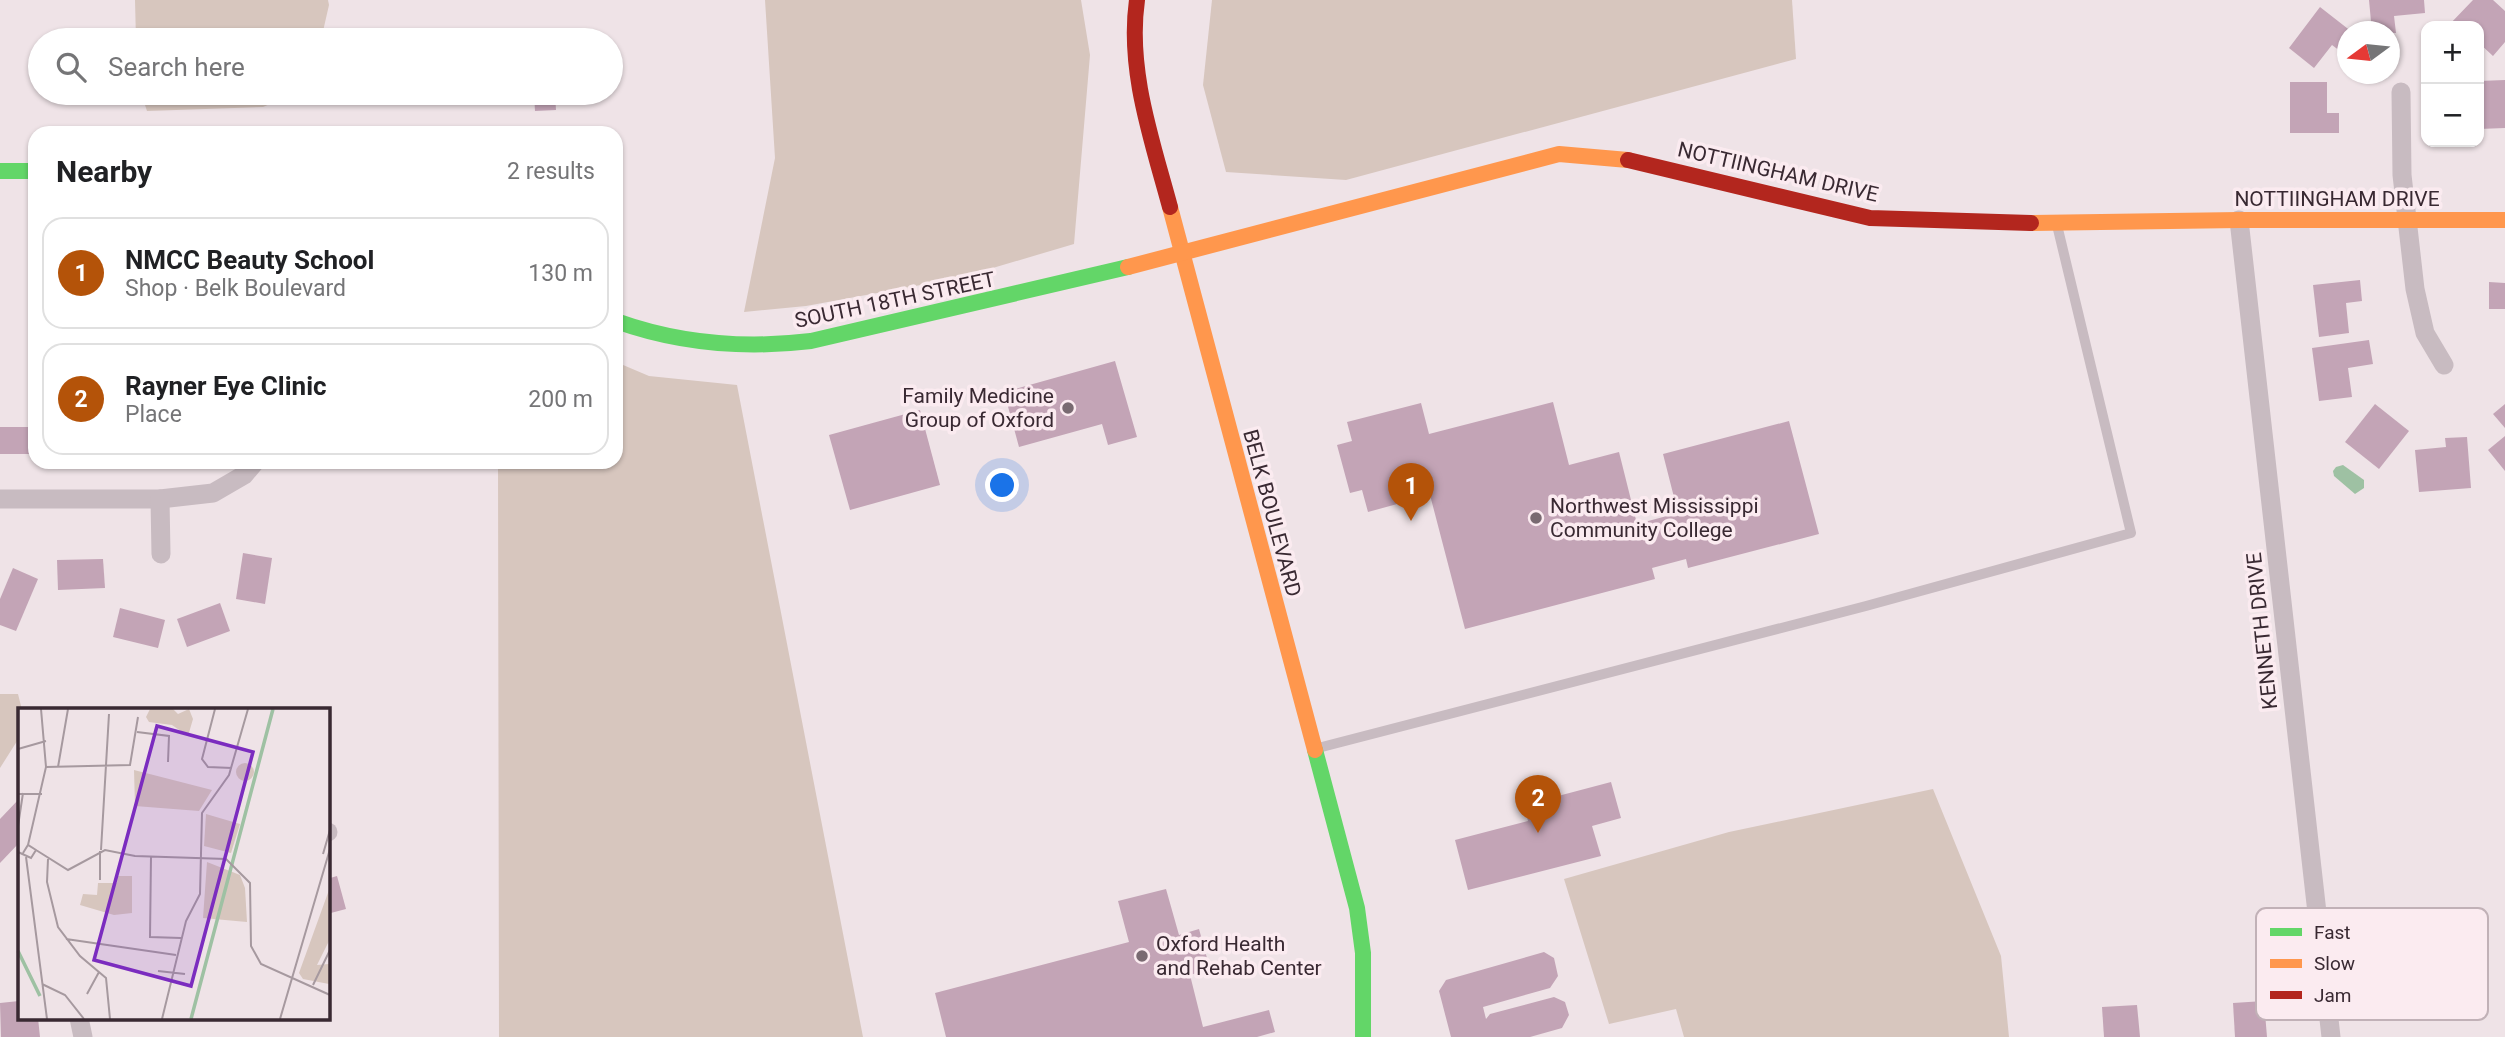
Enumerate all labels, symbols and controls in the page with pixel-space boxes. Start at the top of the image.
north arrow [2337,21,2400,84]
map controls [2421,21,2484,147]
button: + [2421,21,2484,84]
search box [28,28,623,105]
icon: search [52,48,90,86]
text: Search here [108,52,245,82]
button: − [2421,84,2484,147]
street label: NOTTIINGHAM DRIVE [1675,137,1881,207]
text: Nearby [56,154,152,189]
text: 2 results [507,158,595,185]
street label: NOTTIINGHAM DRIVE [2234,187,2440,211]
text: NMCC Beauty School [125,245,374,275]
text: 1 [74,260,88,287]
text: 130 m [528,260,593,287]
street label: SOUTH 18TH STREET [793,267,998,333]
text: Shop · Belk Boulevard [125,275,346,302]
text: Rayner Eye Clinic [125,371,327,401]
place label: Family Medicine Group of Oxford [902,384,1054,432]
text: 2 [74,386,88,413]
text: 200 m [528,386,593,413]
marker: Family Medicine Group of Oxford [1060,400,1076,416]
text: Place [125,401,182,428]
street label: BELK BOULEVARD [1238,427,1306,599]
pin: 1 [1388,463,1434,521]
your location [985,468,1019,502]
place label: Northwest Mississippi Community College [1550,494,1759,542]
marker: Northwest Mississippi Community College [1528,510,1544,526]
street label: KENNETH DRIVE [2242,551,2282,711]
inset map [18,708,329,1020]
pin: 2 [1515,775,1561,833]
legend [2256,908,2488,1020]
text: Fast [2314,921,2351,944]
place label: Oxford Health and Rehab Center [1156,932,1322,980]
marker: Oxford Health and Rehab Center [1134,948,1150,964]
text: Slow [2314,952,2355,975]
text: Jam [2314,984,2351,1007]

